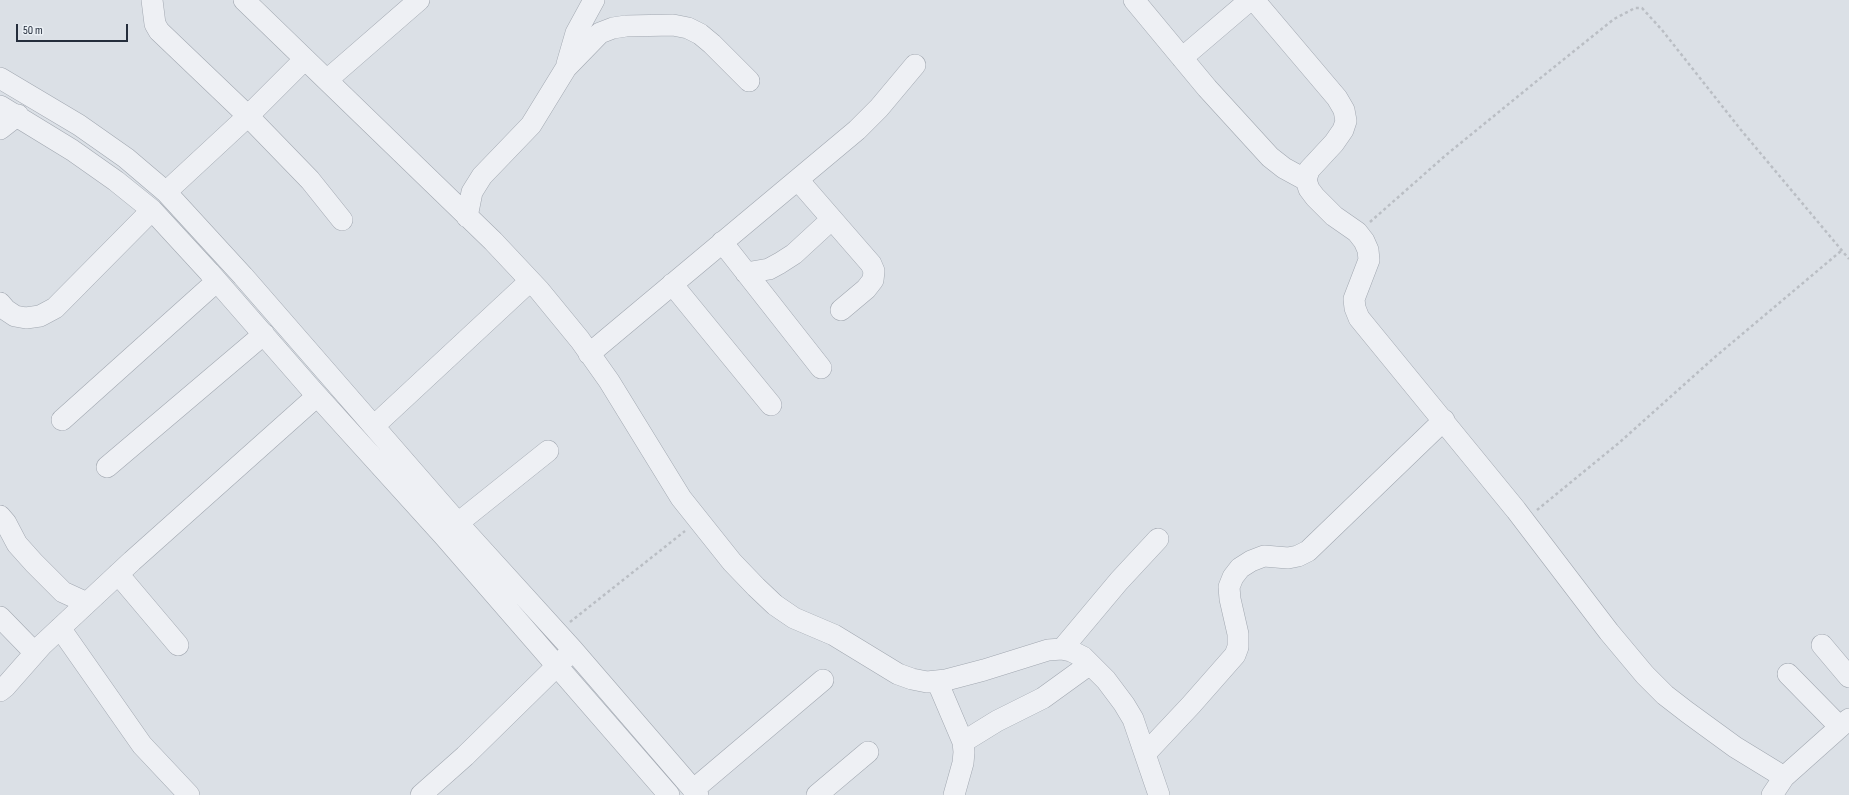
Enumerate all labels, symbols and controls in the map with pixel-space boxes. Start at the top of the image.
scale bar [18,16,130,42]
text: 50 m [23,23,43,38]

